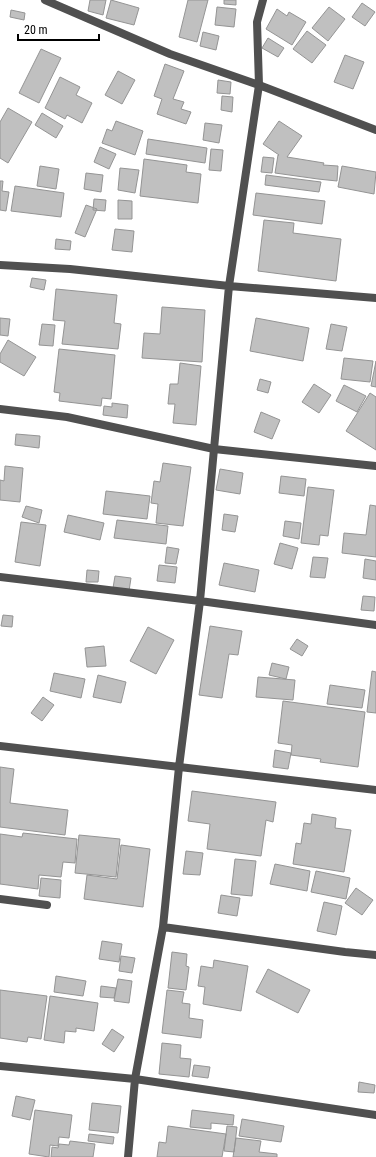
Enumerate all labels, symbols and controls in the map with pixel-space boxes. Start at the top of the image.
scale bar [18,16,99,42]
text: 20 m [24,23,48,37]

